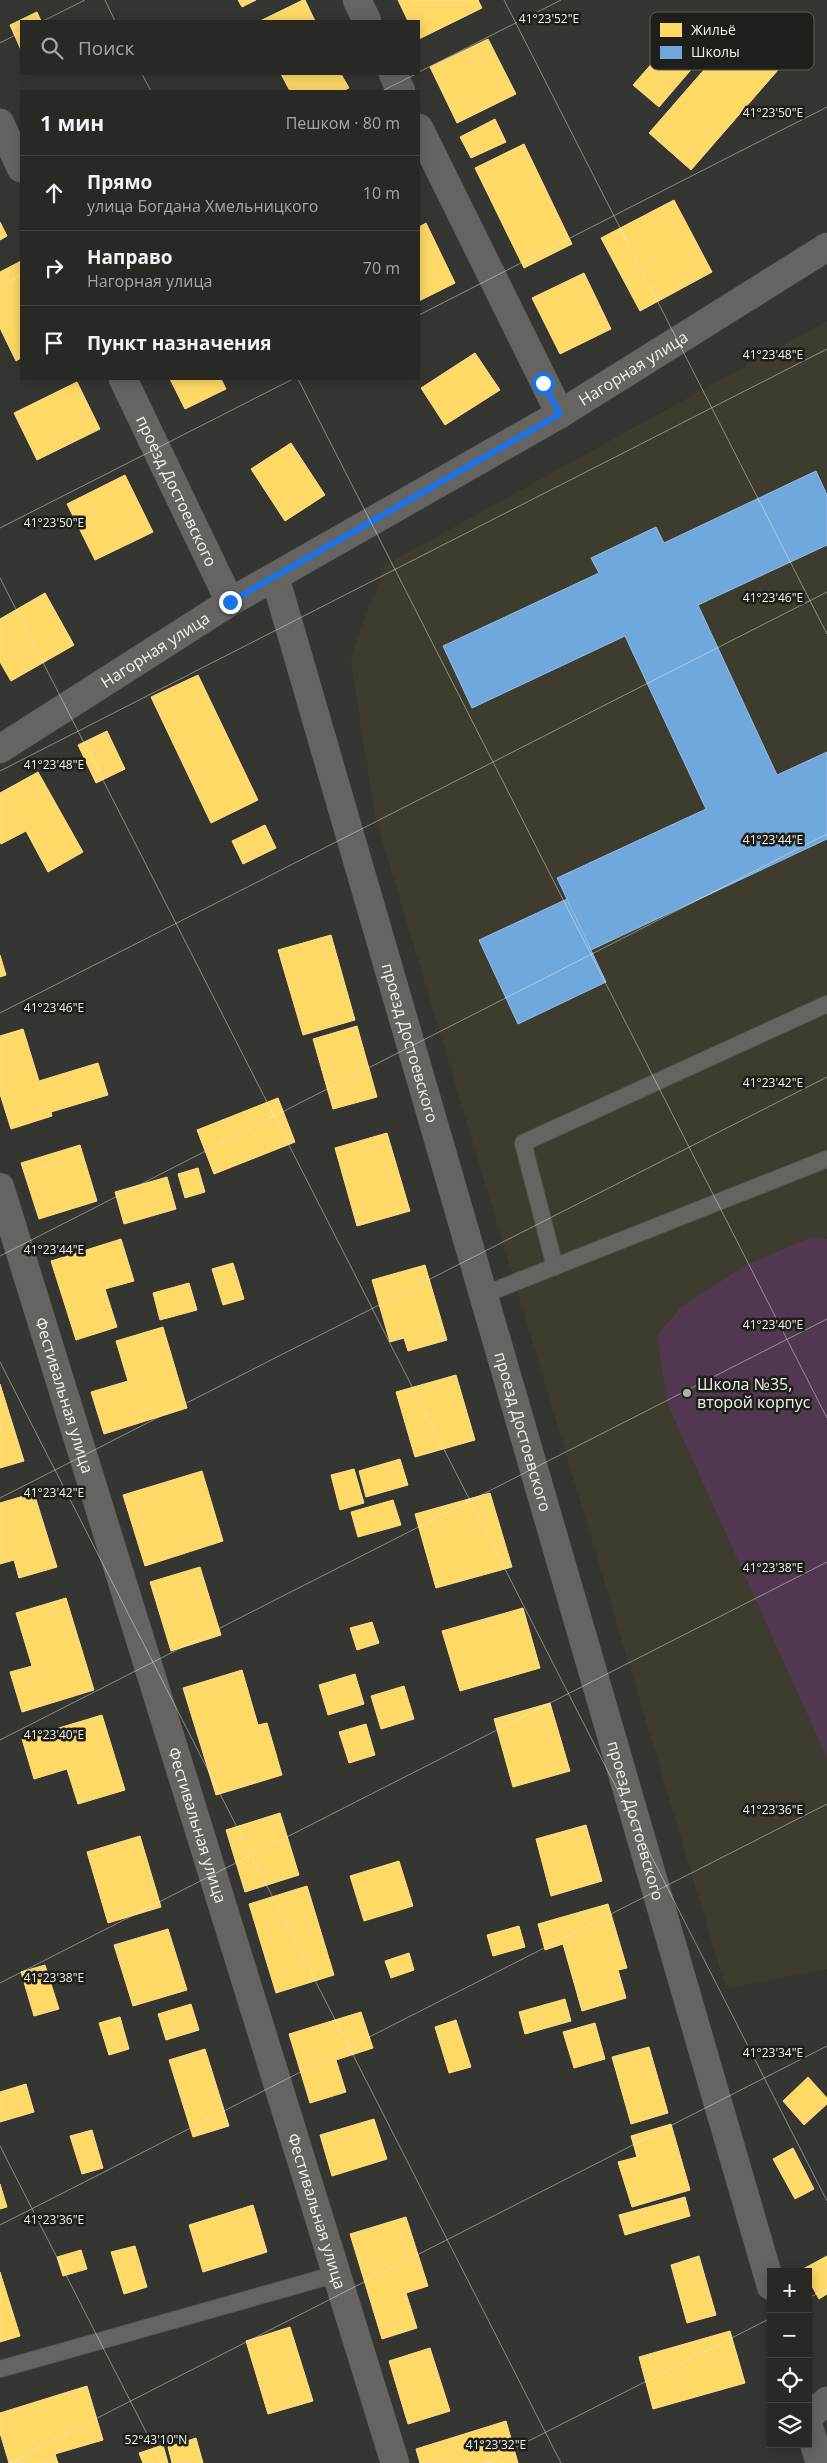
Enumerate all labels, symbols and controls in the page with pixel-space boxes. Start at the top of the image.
text: 41°23'52"E [519,10,579,27]
legend [650,12,814,70]
search box [20,20,420,75]
text: Жильё [691,20,736,39]
icon: search [38,34,66,62]
text: Поиск [78,35,134,61]
text: Школы [691,42,740,61]
text: 41°23'50"E [743,104,803,121]
text: 1 мин [40,109,104,137]
text: Пешком · 80 m [286,112,400,134]
text: Прямо [87,169,152,195]
icon: ahead [40,179,68,207]
text: 10 m [363,182,400,204]
text: улица Богдана Хмельницкого [87,195,318,217]
text: Направо [87,244,173,270]
icon: right [40,254,68,282]
text: 70 m [363,257,400,279]
text: Нагорная улица [87,270,212,292]
street label: Нагорная улица [574,326,692,411]
icon: arrive [40,329,68,357]
text: Пункт назначения [87,330,272,356]
text: 41°23'48"E [743,346,803,363]
route start [532,372,555,395]
street label: проезд Достоевского [131,412,222,570]
text: 41°23'50"E [24,514,84,531]
text: 41°23'46"E [743,589,803,606]
route end [219,591,242,614]
street label: Нагорная улица [96,607,214,693]
text: 41°23'48"E [24,756,84,773]
text: 41°23'44"E [743,831,803,848]
street label: проезд Достоевского [377,960,444,1125]
text: 41°23'46"E [24,999,84,1016]
text: 41°23'42"E [743,1074,803,1091]
text: 41°23'44"E [24,1241,84,1258]
street label: Фестивальная улица [30,1315,99,1476]
text: 41°23'40"E [743,1316,803,1333]
street label: проезд Достоевского [489,1349,557,1514]
place label: Школа №35, второй корпус [697,1373,811,1413]
marker: Школа №35, второй корпус [681,1387,693,1399]
text: 41°23'42"E [24,1484,84,1501]
text: 41°23'38"E [743,1559,803,1576]
text: 41°23'40"E [24,1726,84,1743]
street label: проезд Достоевского [602,1738,670,1903]
street label: Фестивальная улица [163,1744,232,1906]
text: 41°23'36"E [743,1801,803,1818]
text: 41°23'38"E [24,1969,84,1986]
text: 41°23'34"E [743,2044,803,2061]
street label: Фестивальная улица [283,2130,351,2292]
text: 41°23'36"E [24,2211,84,2228]
map controls [767,2268,812,2448]
button: + [767,2268,812,2313]
button: − [767,2313,812,2358]
button: locate [767,2358,812,2403]
button: layers [767,2403,812,2448]
text: 52°43'10"N [125,2431,187,2448]
text: 41°23'32"E [466,2436,526,2453]

